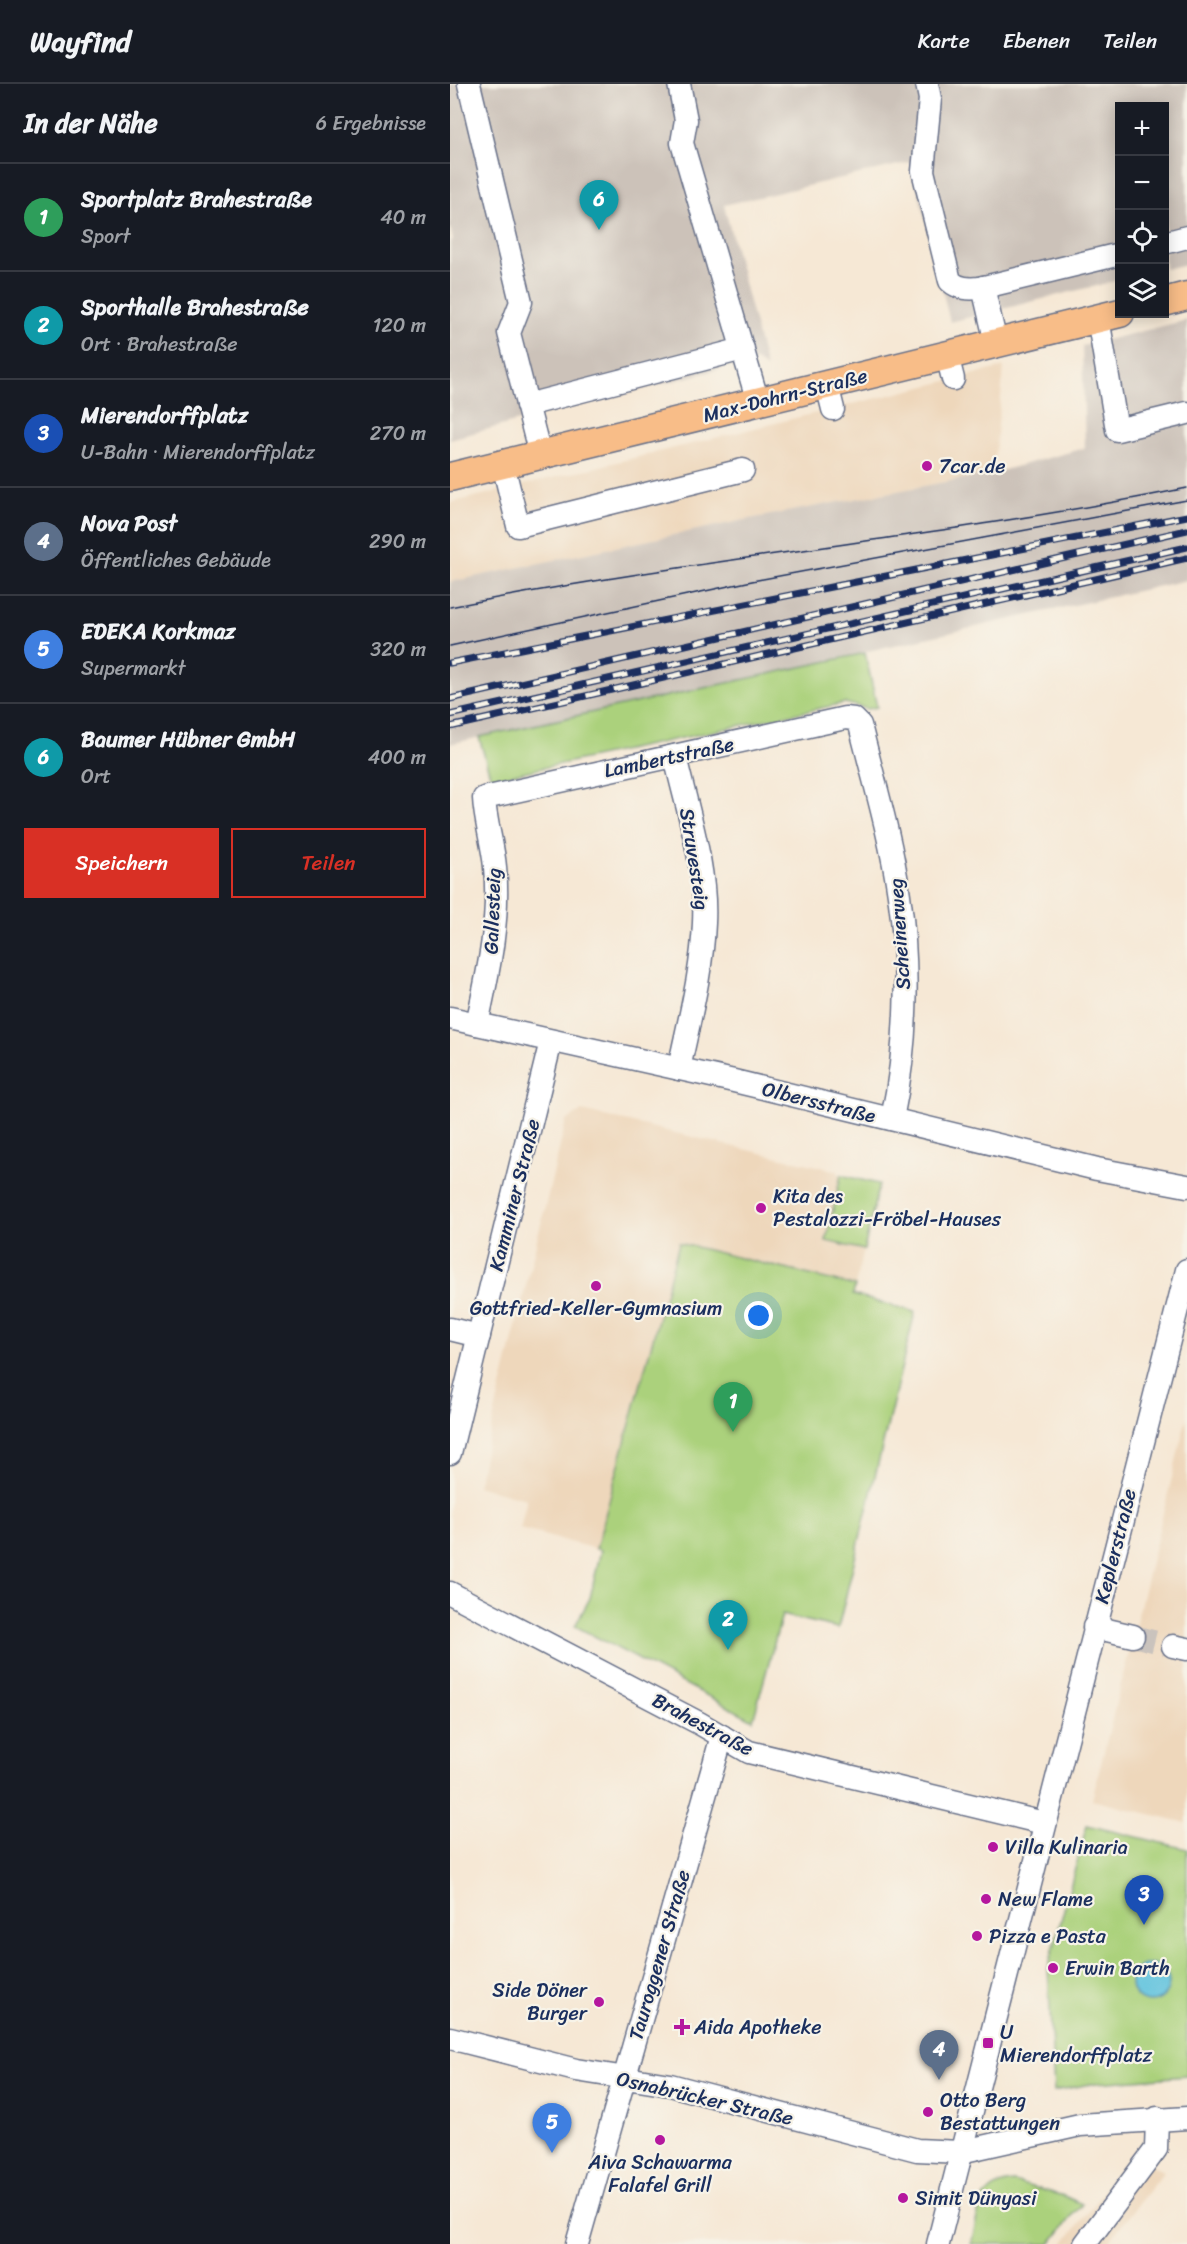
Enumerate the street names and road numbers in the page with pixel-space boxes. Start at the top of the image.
street label: Max-Dohrn-Straße [699,358,871,433]
street label: Lambertstraße [601,727,737,788]
street label: Struvesteig [669,805,720,913]
street label: Gallesteig [474,867,511,955]
street label: Scheinerweg [878,877,921,991]
street label: Olbersstraße [758,1071,880,1134]
street label: Kamminer Straße [479,1115,550,1275]
street label: Keplerstraße [1084,1485,1147,1607]
street label: Brahestraße [646,1683,760,1766]
street label: Tauroggener Straße [618,1866,701,2045]
street label: Osnabrücker Straße [613,2061,797,2136]

